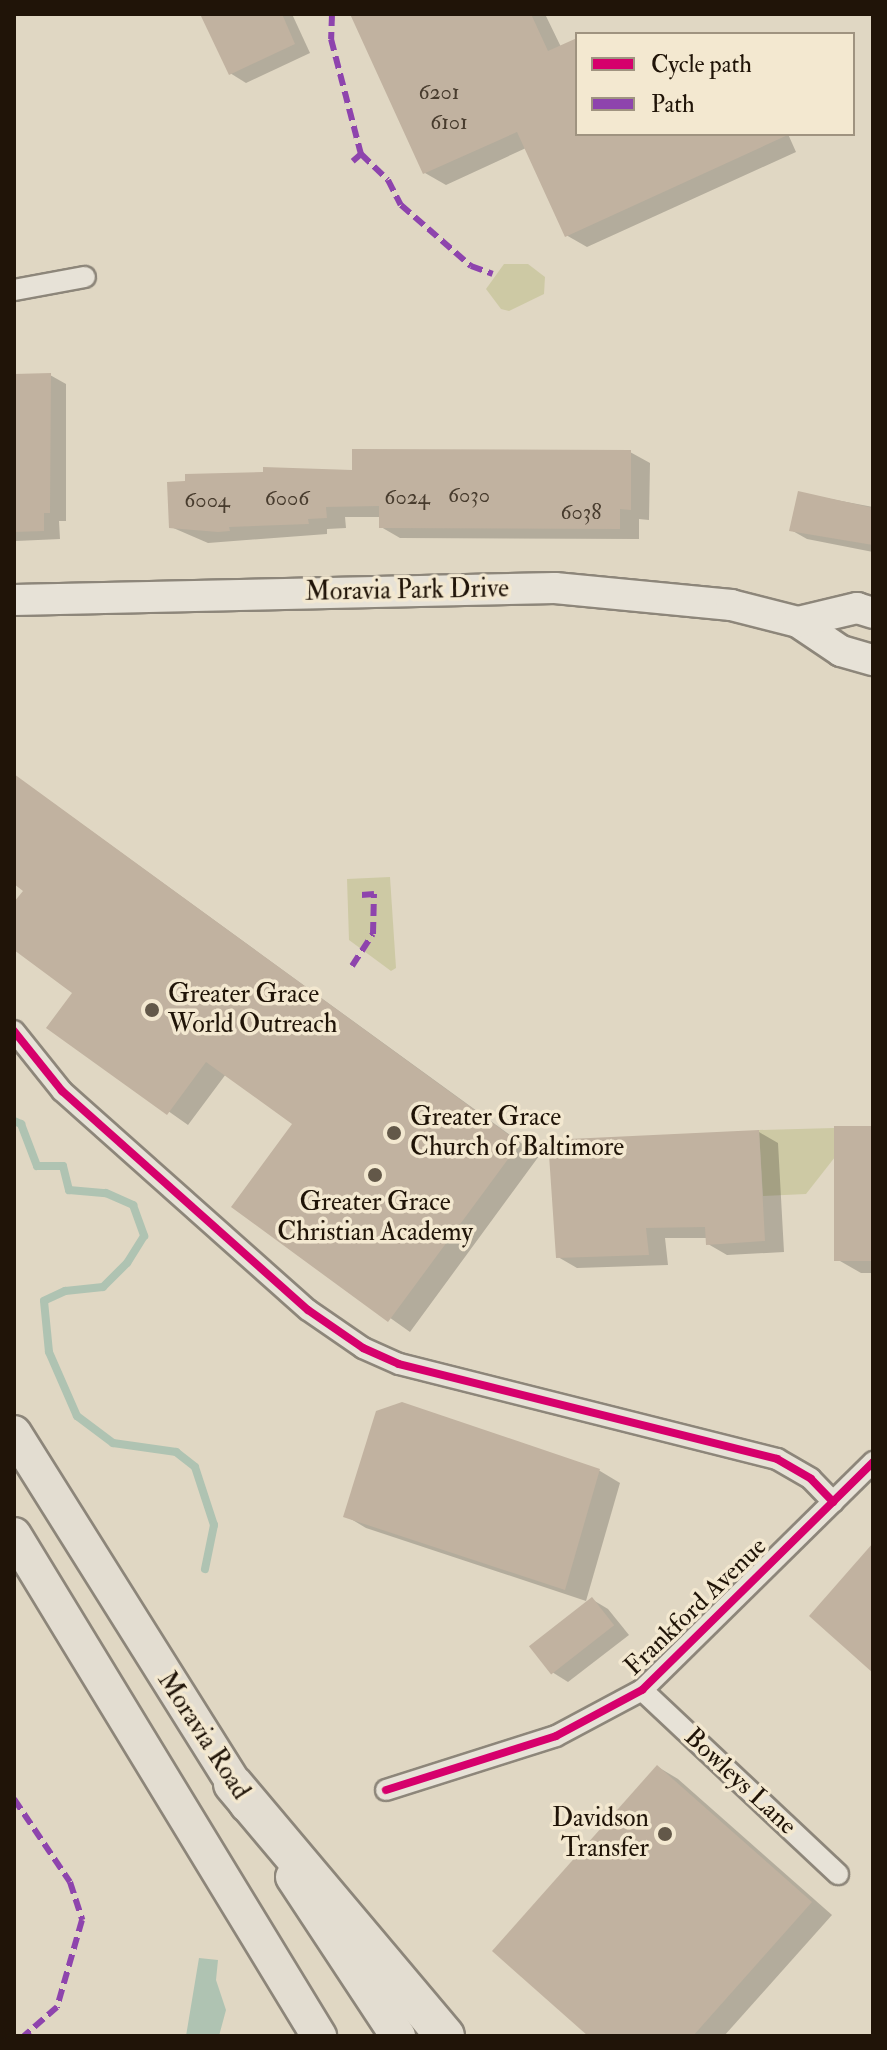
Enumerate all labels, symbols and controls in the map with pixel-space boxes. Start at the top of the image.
legend [575,32,855,136]
text: Cycle path [651,49,752,80]
house number: 6201 [418,80,460,106]
text: Path [651,89,695,120]
house number: 6101 [430,110,468,136]
house number: 6030 [448,483,490,509]
house number: 6024 [384,485,430,511]
house number: 6006 [265,486,309,512]
house number: 6004 [184,488,230,514]
house number: 6038 [560,500,602,526]
street label: Moravia Park Drive [305,574,509,608]
place label: Greater Grace World Outreach [168,979,337,1040]
marker: Greater Grace World Outreach [143,1001,161,1019]
place label: Greater Grace Church of Baltimore [410,1102,624,1164]
marker: Greater Grace Church of Baltimore [385,1124,403,1142]
marker: Greater Grace Christian Academy [366,1166,384,1184]
place label: Greater Grace Christian Academy [277,1187,473,1248]
street label: Frankford Avenue [618,1531,774,1683]
street label: Moravia Road [150,1666,256,1806]
street label: Bowleys Lane [677,1722,803,1842]
place label: Davidson Transfer [552,1803,649,1864]
marker: Davidson Transfer [656,1825,674,1843]

